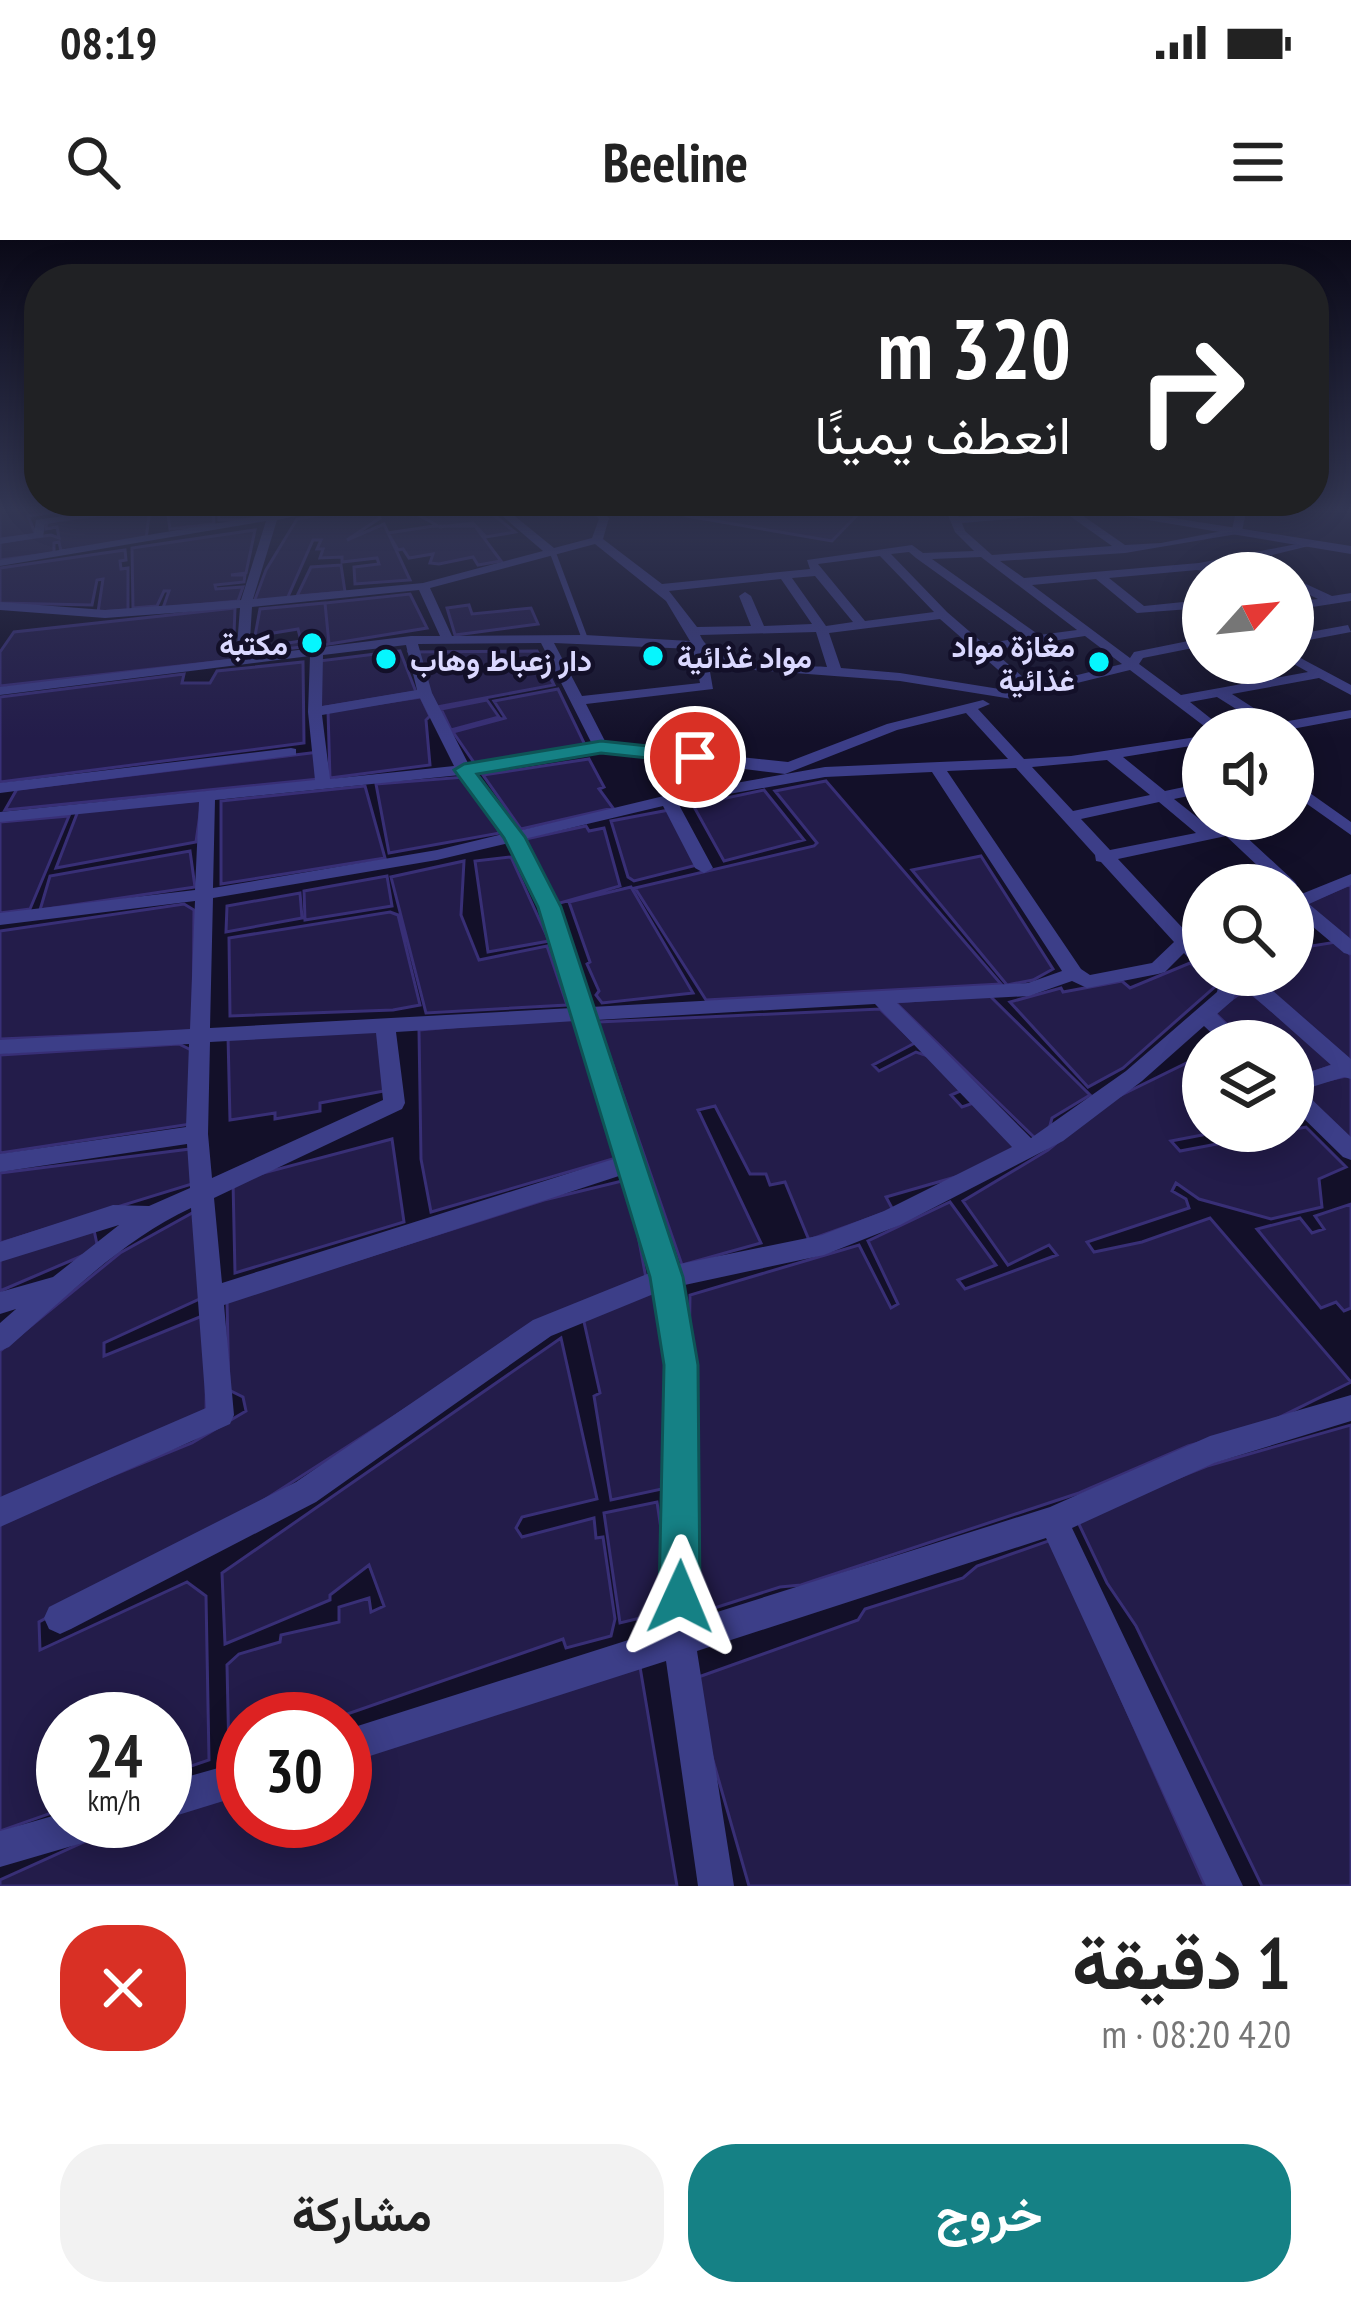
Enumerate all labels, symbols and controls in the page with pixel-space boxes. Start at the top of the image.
text: 08:19 [60,13,157,71]
text: Beeline [603,127,748,197]
icon: search [60,129,126,195]
icon: menu [1225,129,1291,195]
text: 320 m [878,293,1071,402]
icon: right [1113,312,1269,468]
text: انعطف يمينًا [814,399,1071,469]
north arrow [1182,552,1314,684]
map controls [1182,552,1314,1152]
place label: مكتبة [219,624,288,663]
place label: مغازة مواد غذائية [951,626,1075,699]
marker: مكتبة [299,630,325,656]
place label: مواد غذائية [677,637,812,676]
place label: دار زعباط وهاب [410,640,592,679]
marker: مواد غذائية [640,643,666,669]
marker: دار زعباط وهاب [373,646,399,672]
marker: مغازة مواد غذائية [1086,649,1112,675]
pin [644,706,746,808]
button: sound [1182,708,1314,840]
icon: arrive [662,724,728,790]
button: search [1182,864,1314,996]
button: layers [1182,1020,1314,1152]
position arrow [617,1534,743,1660]
speed limit sign: 30 [216,1692,372,1848]
text: 24 [85,1716,143,1794]
text: km/h [87,1780,141,1819]
text: 1 دقيقة [1072,1916,1291,2009]
button: close [60,1925,186,2051]
text: 420 m · 08:20 [1102,2008,1291,2059]
button: مشاركة [60,2144,664,2282]
button: خروج [688,2144,1291,2282]

